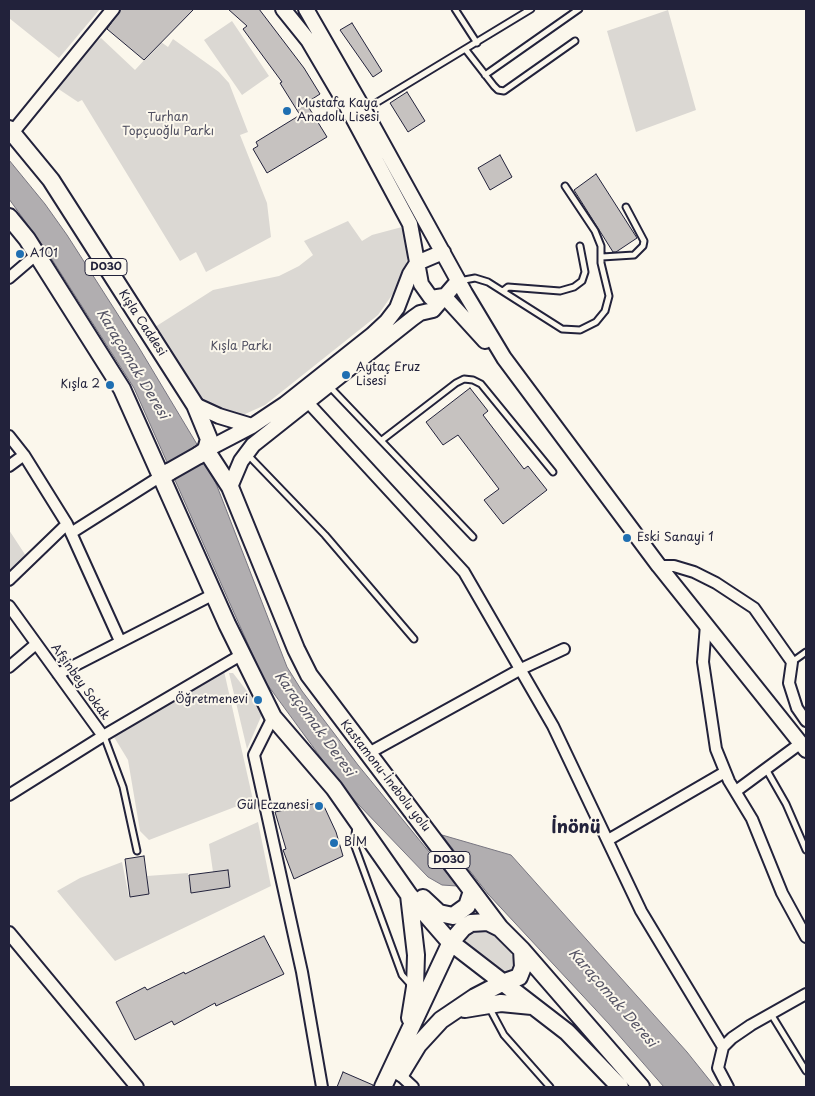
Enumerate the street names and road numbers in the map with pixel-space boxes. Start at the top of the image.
road number: D030 [85,258,127,276]
street label: Kışla Caddesi [115,287,169,359]
street label: Afşinbey Sokak [48,641,112,723]
street label: Kastamonu-İnebolu yolu [337,717,433,835]
road number: D030 [428,852,470,868]

